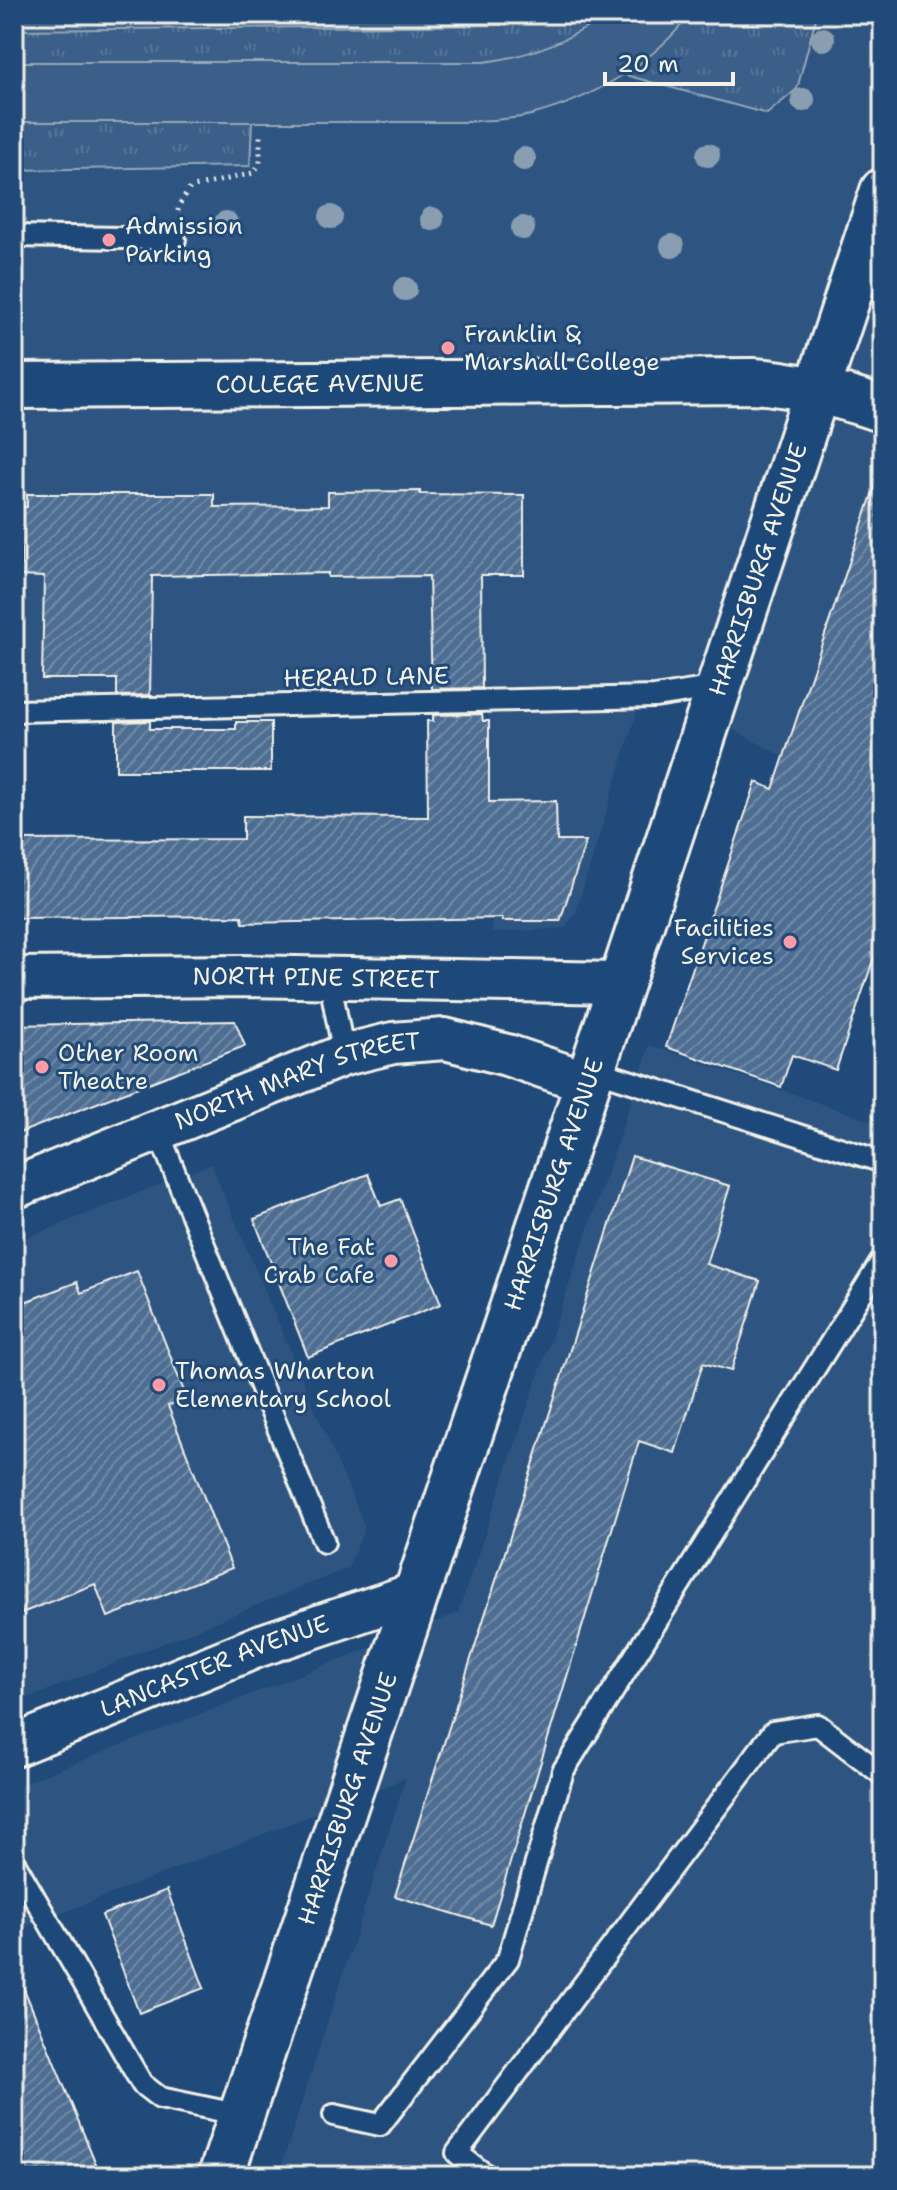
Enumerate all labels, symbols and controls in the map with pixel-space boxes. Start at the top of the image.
scale bar [605,36,733,86]
text: 20 m [617,48,679,80]
place label: Admission Parking [125,210,243,270]
marker: Admission Parking [100,231,118,249]
place label: Franklin & Marshall College [464,318,660,378]
marker: Franklin & Marshall College [439,339,457,357]
street label: COLLEGE AVENUE [216,367,424,401]
street label: HARRISBURG AVENUE [701,439,815,700]
street label: HERALD LANE [283,660,449,694]
place label: Facilities Services [674,912,774,972]
marker: Facilities Services [781,933,799,951]
street label: NORTH PINE STREET [192,960,440,996]
street label: NORTH MARY STREET [170,1025,422,1138]
place label: Other Room Theatre [58,1037,198,1097]
street label: HARRISBURG AVENUE [496,1054,611,1315]
marker: Other Room Theatre [33,1058,51,1076]
place label: The Fat Crab Cafe [264,1231,375,1291]
marker: The Fat Crab Cafe [382,1252,400,1270]
place label: Thomas Wharton Elementary School [175,1355,392,1415]
marker: Thomas Wharton Elementary School [150,1376,168,1394]
street label: LANCASTER AVENUE [95,1608,333,1725]
street label: HARRISBURG AVENUE [290,1668,405,1929]

